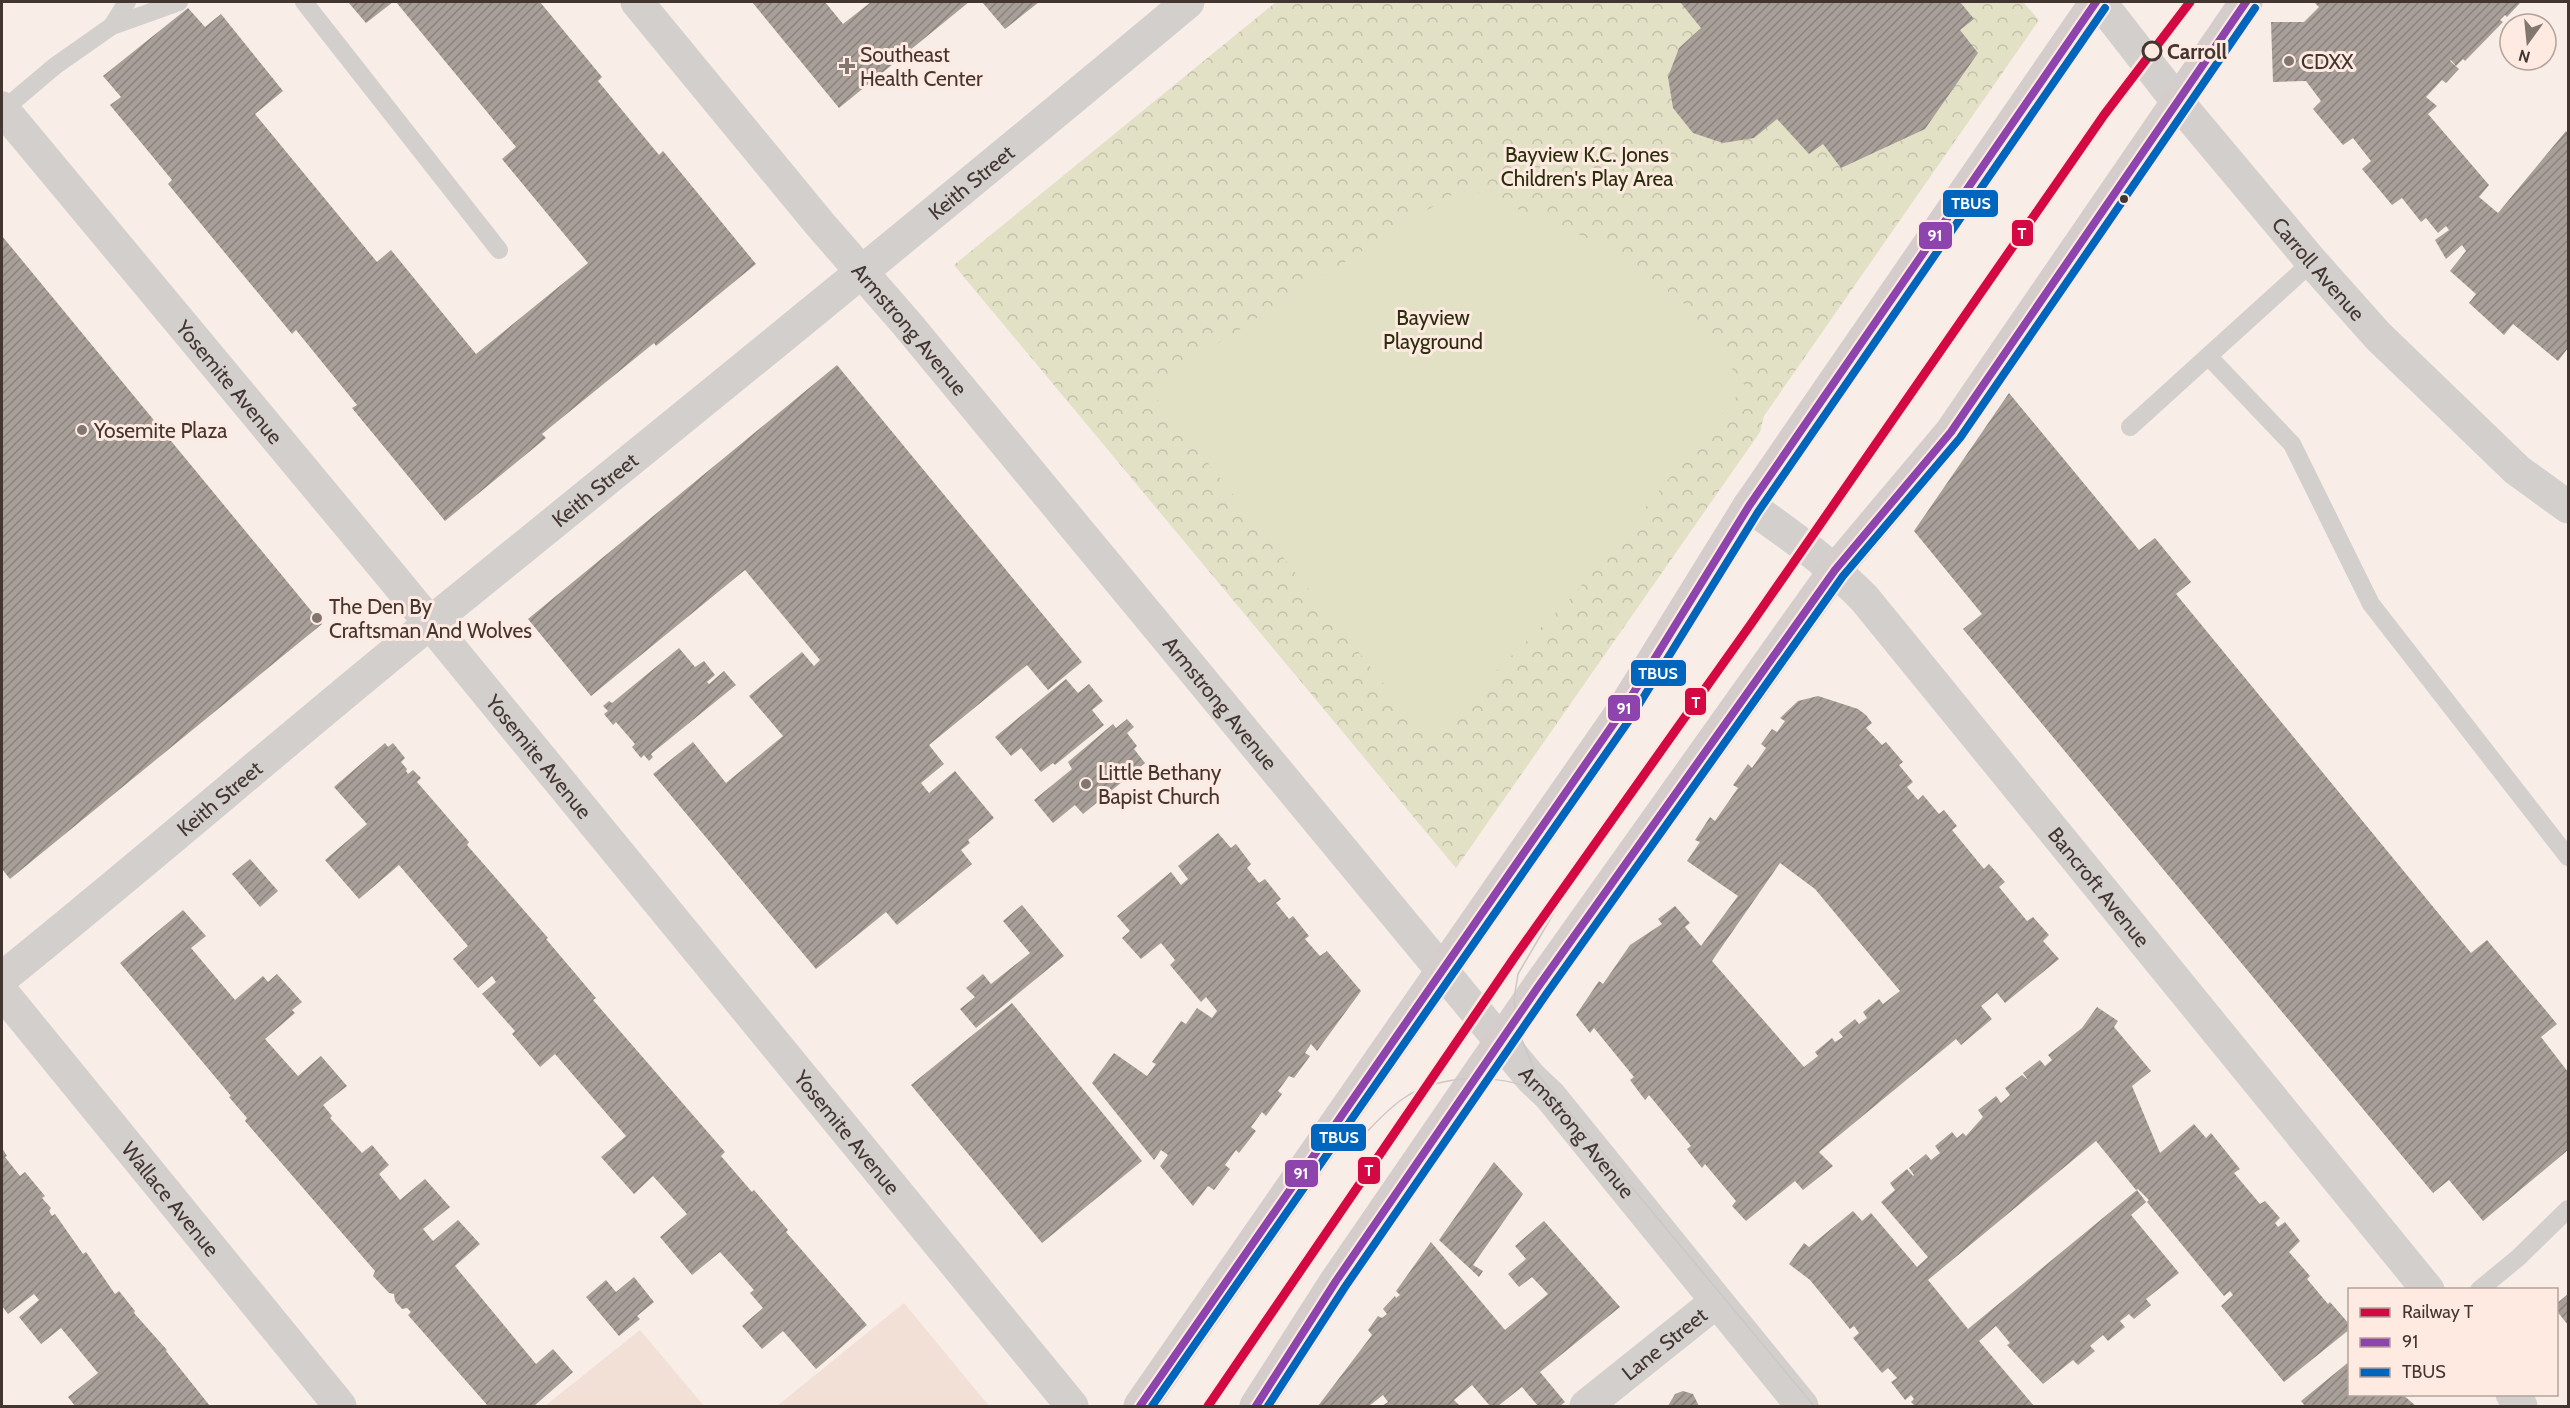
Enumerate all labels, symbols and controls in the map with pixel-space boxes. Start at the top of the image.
north arrow [2498,12,2558,72]
place label: Carroll [2167,39,2227,64]
marker: Carroll [2142,41,2162,61]
place label: Southeast Health Center [860,42,983,91]
text: N [2516,45,2532,67]
place label: CDXX [2301,49,2354,74]
marker: CDXX [2282,54,2296,68]
marker: Southeast Health Center [838,57,856,75]
street label: Keith Street [923,139,1019,225]
park label: Bayview K.C. Jones Children's Play Area [1501,142,1673,191]
line badge: TBUS [1942,189,1999,218]
unlabelled marker [2118,193,2130,205]
text: TBUS [1951,194,1991,213]
street label: Carroll Avenue [2267,212,2371,326]
line badge: T [2011,219,2034,247]
line badge: 91 [1918,221,1953,250]
text: T [2018,224,2027,243]
text: 91 [1928,226,1942,245]
street label: Armstrong Avenue [847,258,973,400]
park label: Bayview Playground [1383,305,1483,354]
street label: Yosemite Avenue [170,314,288,449]
place label: Yosemite Plaza [93,418,227,443]
marker: Yosemite Plaza [75,423,89,437]
street label: Keith Street [547,447,643,532]
place label: The Den By Craftsman And Wolves [329,594,532,643]
marker: The Den By Craftsman And Wolves [310,611,324,625]
street label: Armstrong Avenue [1158,631,1283,775]
line badge: TBUS [1630,659,1687,687]
text: TBUS [1638,664,1678,683]
line badge: T [1684,687,1707,716]
street label: Yosemite Avenue [480,688,598,824]
text: T [1692,693,1701,712]
line badge: 91 [1607,694,1641,722]
text: 91 [1617,699,1631,718]
street label: Keith Street [171,755,267,841]
place label: Little Bethany Bapist Church [1098,760,1222,809]
marker: Little Bethany Bapist Church [1079,777,1093,791]
street label: Bancroft Avenue [2043,822,2156,952]
street label: Armstrong Avenue [1514,1061,1640,1203]
street label: Yosemite Avenue [789,1064,906,1199]
line badge: TBUS [1310,1123,1367,1152]
text: TBUS [1319,1128,1359,1147]
street label: Wallace Avenue [117,1136,225,1261]
line badge: T [1357,1156,1381,1185]
line badge: 91 [1284,1159,1319,1188]
text: T [1365,1161,1374,1180]
text: 91 [1294,1164,1308,1183]
legend [2348,1288,2558,1396]
text: Railway T [2402,1301,2474,1323]
street label: Lane Street [1616,1302,1712,1385]
text: 91 [2402,1331,2418,1353]
text: TBUS [2402,1361,2446,1383]

